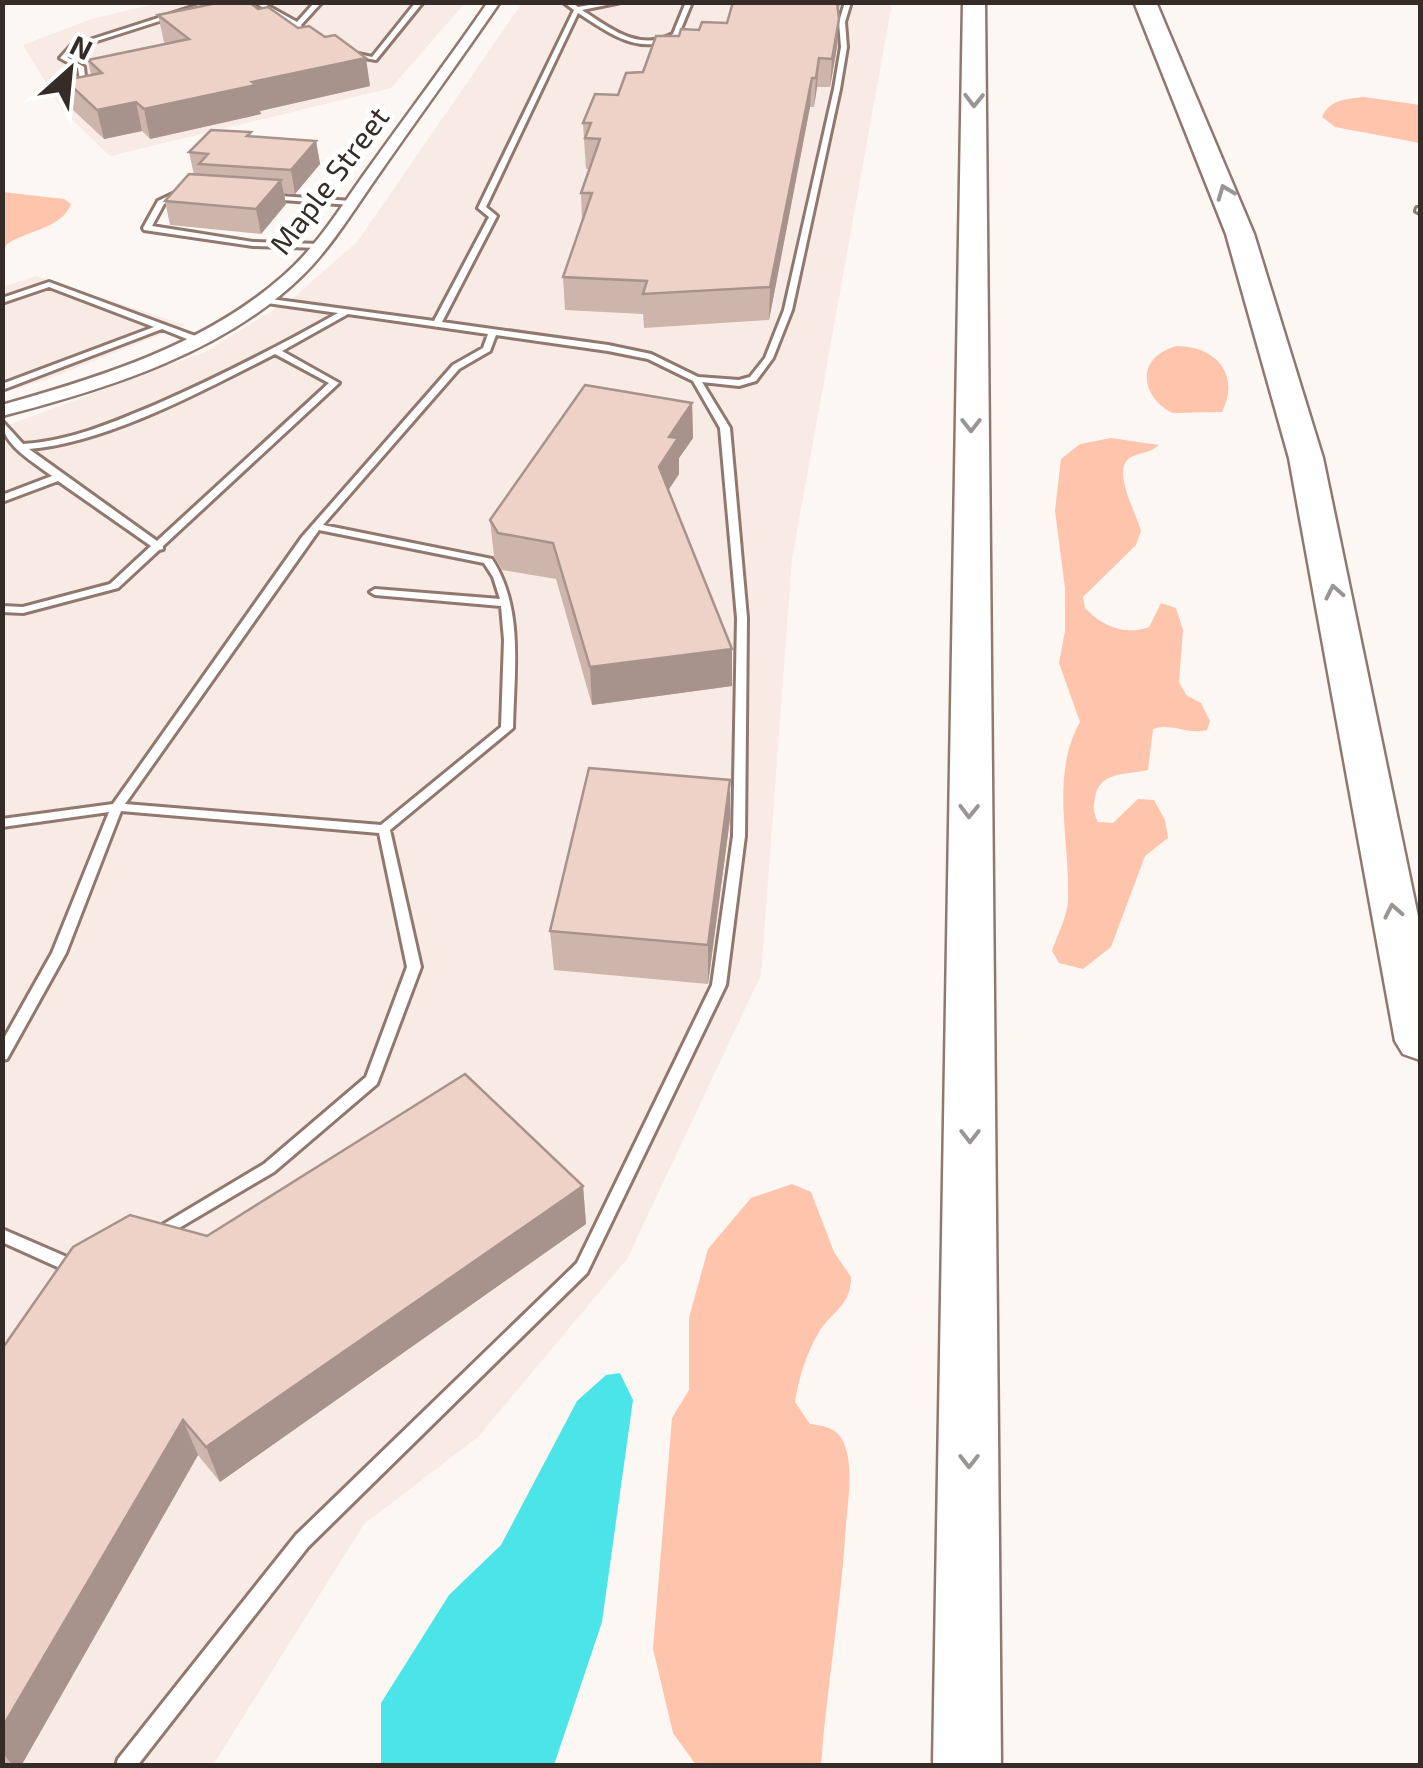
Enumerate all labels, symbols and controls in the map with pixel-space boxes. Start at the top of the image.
north arrow [20,20,120,120]
text: N [65,27,99,67]
one-way arrow [963,92,985,108]
street label: Maple Street [261,99,396,261]
one-way arrow [1216,185,1237,202]
one-way arrow [961,417,982,433]
one-way arrow [1324,584,1345,601]
one-way arrow [958,804,980,819]
one-way arrow [1384,903,1405,920]
one-way arrow [959,1128,981,1144]
one-way arrow [958,1454,980,1469]

